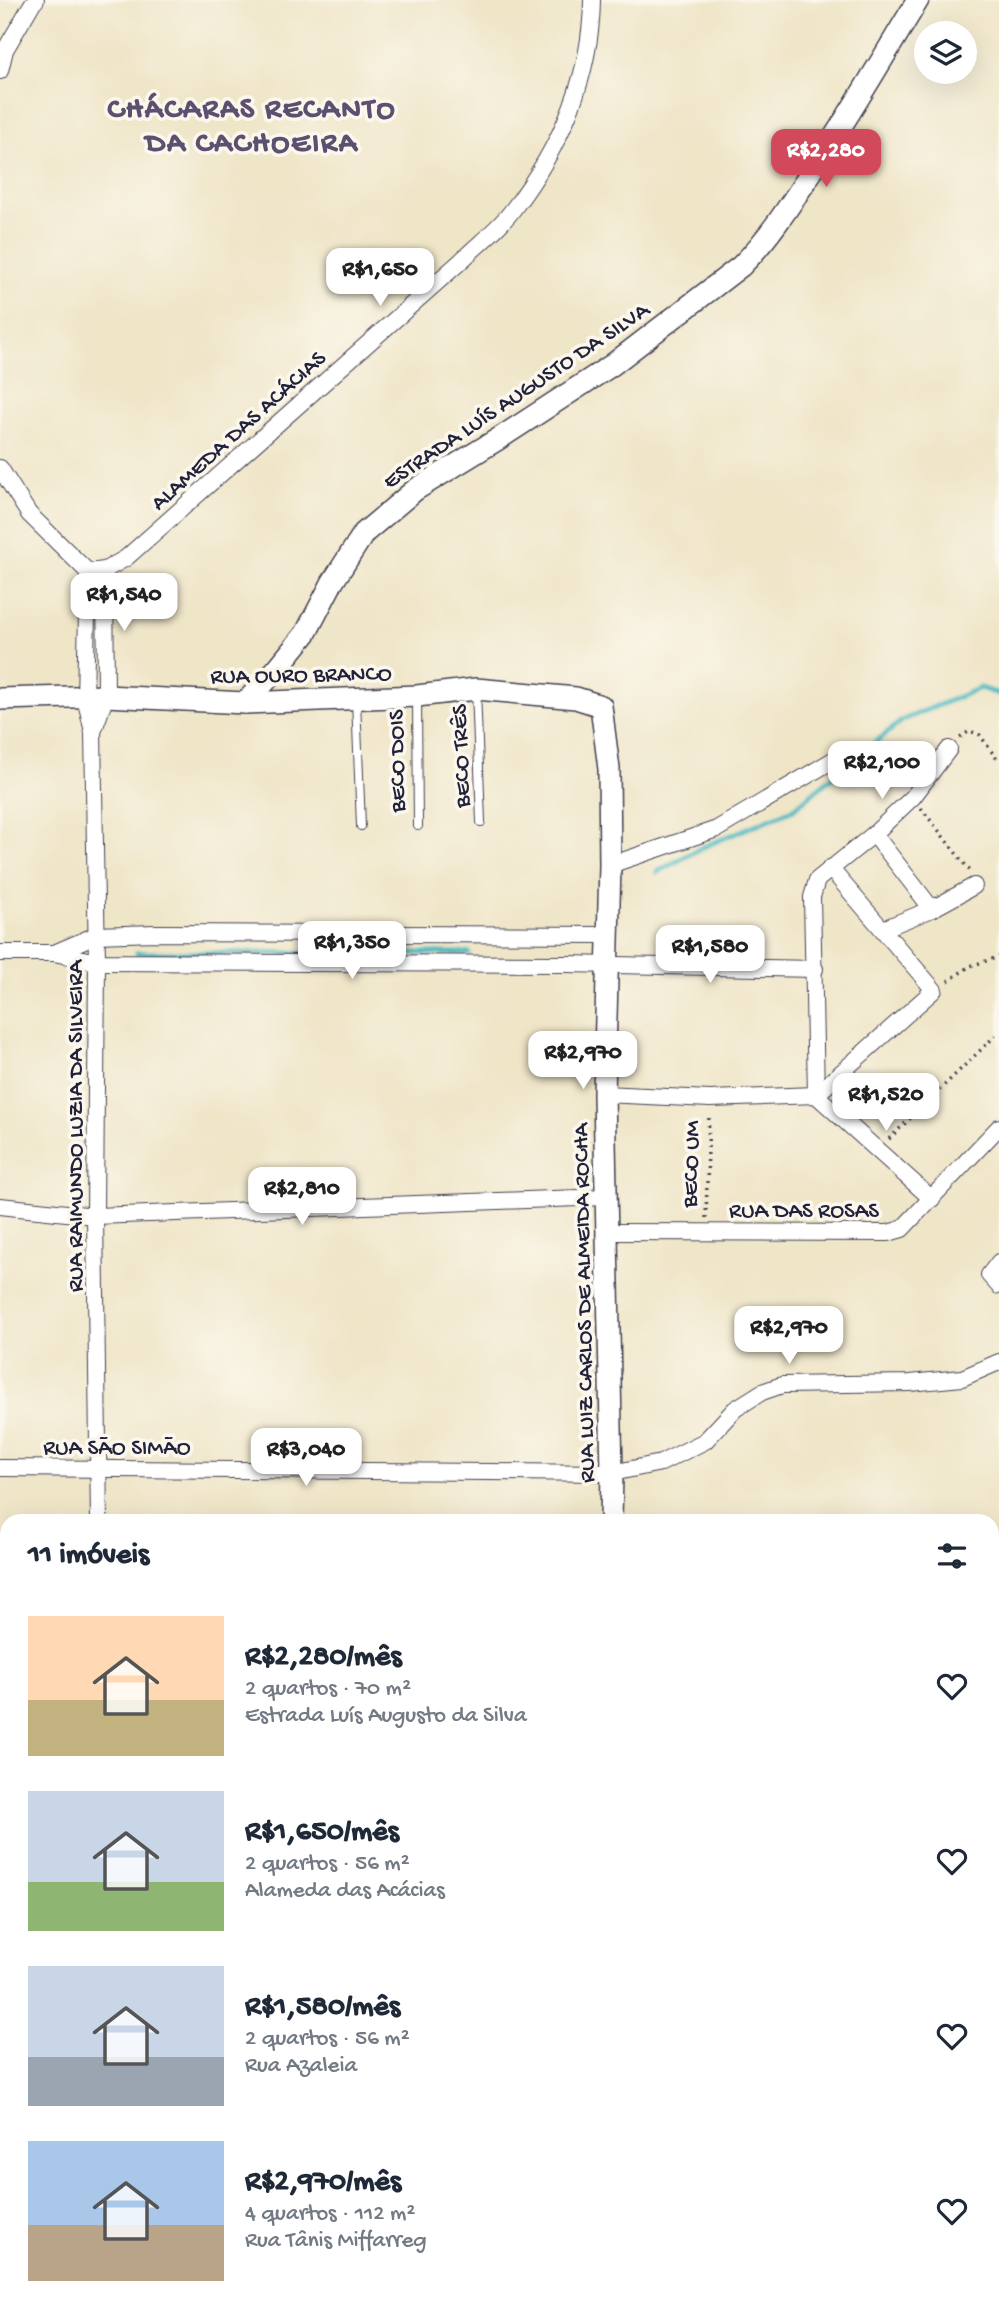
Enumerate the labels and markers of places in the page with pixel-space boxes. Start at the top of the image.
pin: R$2,280 [761,130,891,189]
pin: R$1,650 [315,248,445,308]
pin: R$1,540 [59,574,189,633]
pin: R$2,100 [817,742,947,801]
pin: R$1,350 [287,922,417,981]
pin: R$1,580 [645,926,775,985]
pin: R$2,970 [518,1032,648,1091]
pin: R$1,520 [821,1074,951,1133]
pin: R$2,810 [237,1168,367,1227]
pin: R$2,970 [724,1306,854,1366]
pin: R$3,040 [241,1428,371,1488]

